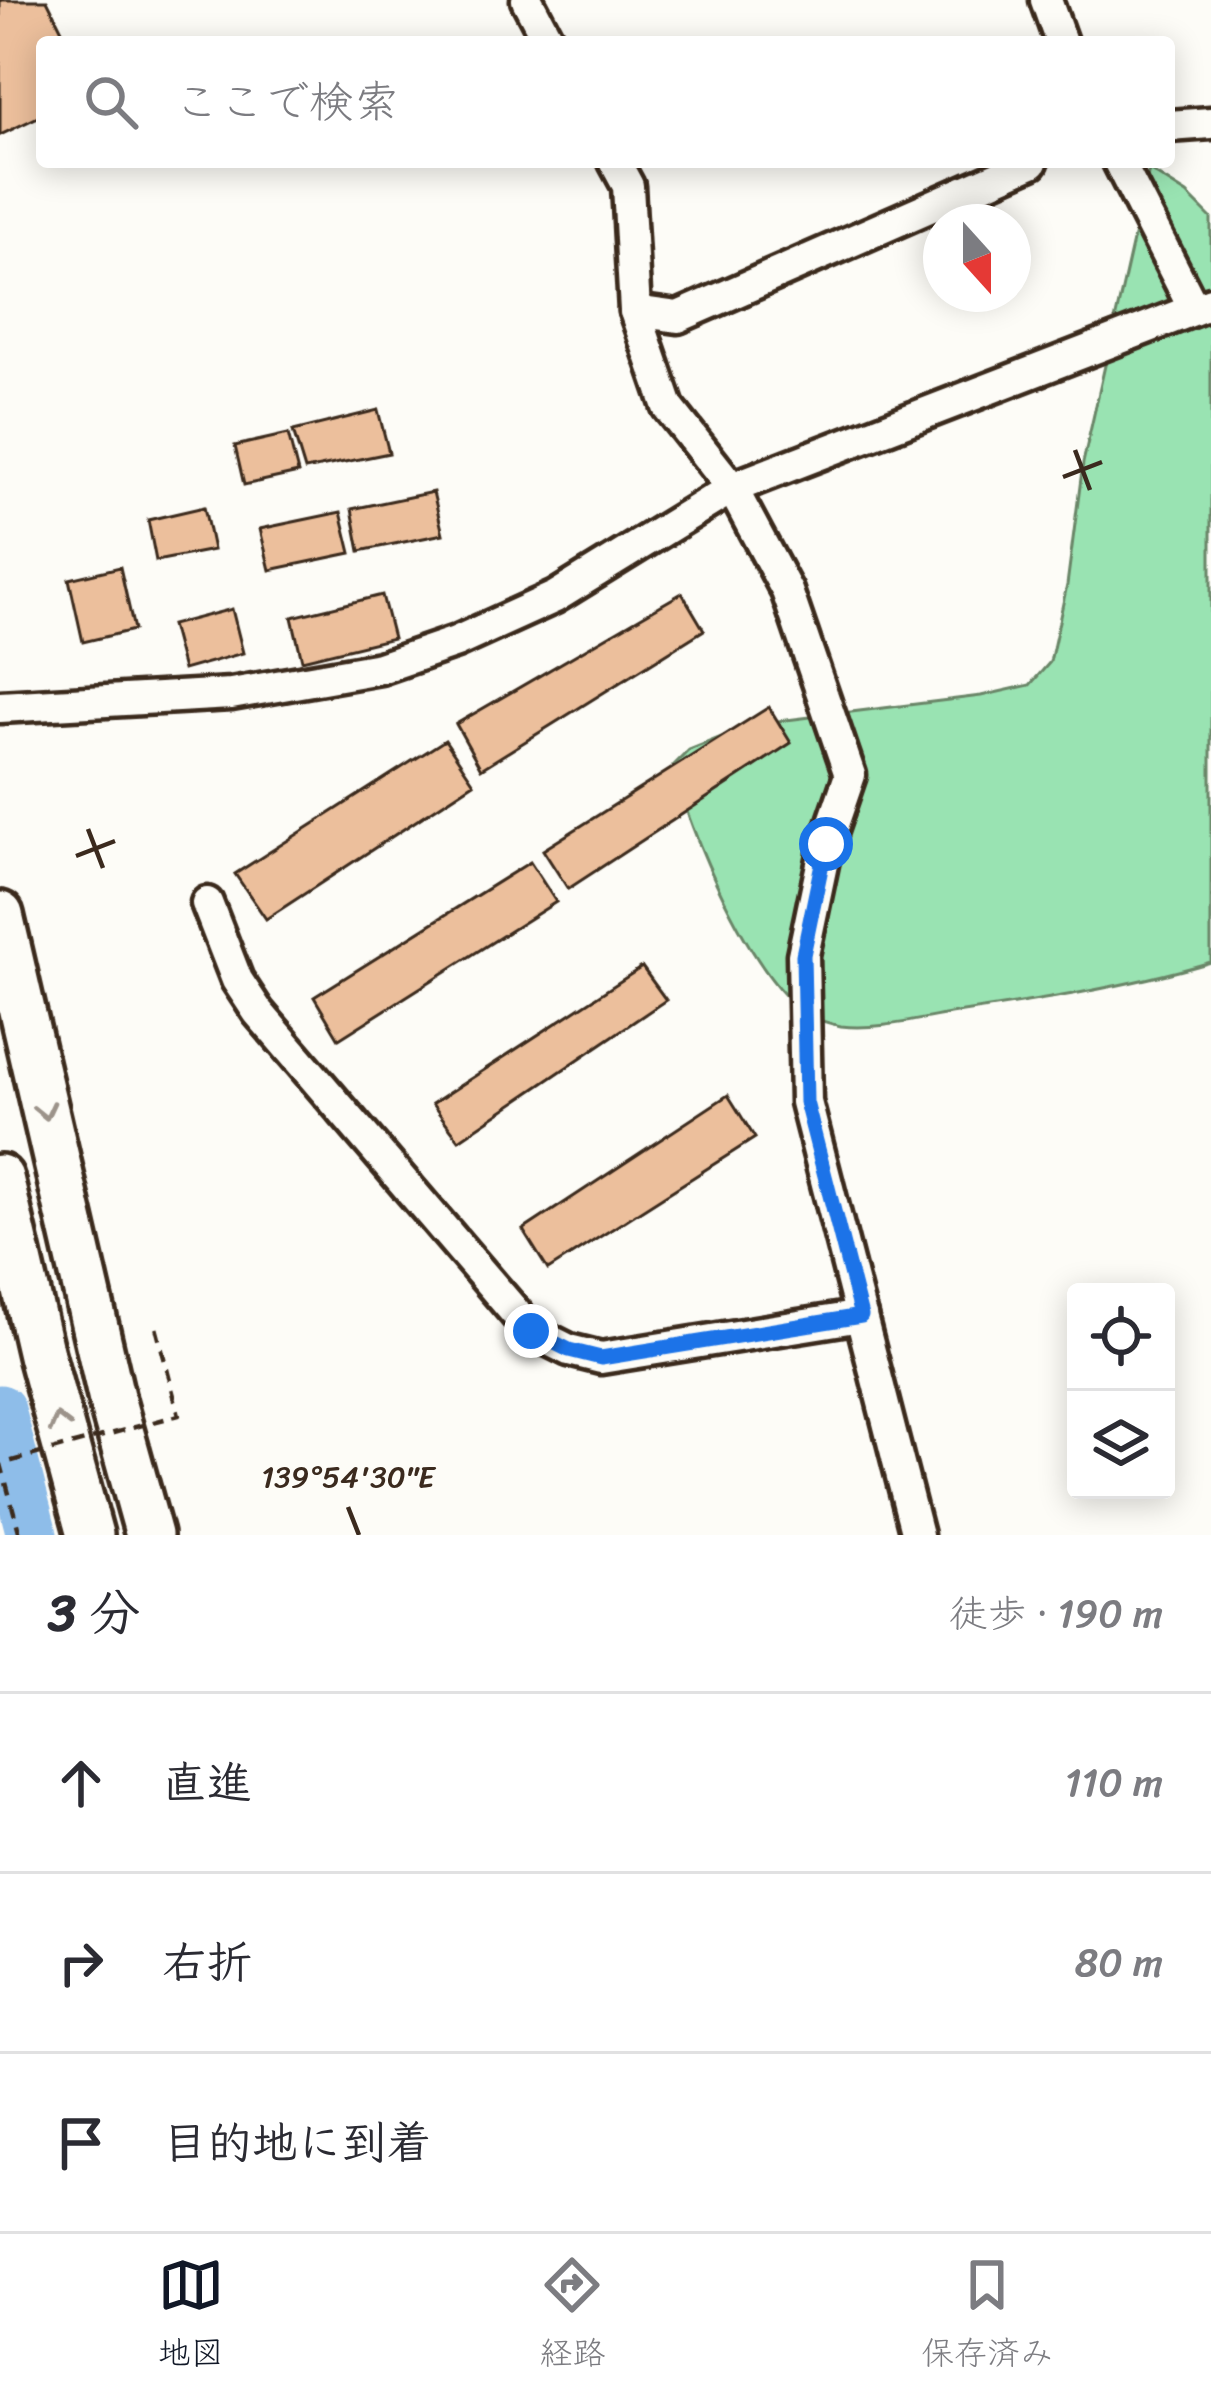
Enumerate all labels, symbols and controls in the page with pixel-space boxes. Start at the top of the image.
search box [36,36,1175,168]
text: ここで検索 [174,62,399,142]
icon: search [78,69,144,135]
north arrow [923,204,1031,312]
route start [799,817,853,871]
one-way arrow [31,1101,56,1121]
map controls [1067,1283,1175,1499]
button: locate [1067,1283,1175,1391]
route end [504,1304,558,1358]
button: layers [1067,1391,1175,1499]
one-way arrow [48,1412,73,1433]
text: 139°54'30"E [261,1450,437,1504]
text: 3 分 [48,1568,140,1658]
text: 徒歩 · 190 m [949,1579,1163,1648]
text: 直進 [162,1743,252,1823]
text: 110 m [1065,1748,1163,1817]
icon: ahead [48,1750,114,1816]
text: 右折 [162,1923,252,2003]
text: 80 m [1075,1928,1163,1997]
icon: right [48,1930,114,1996]
text: 目的地に到着 [162,2103,432,2183]
icon: arrive [48,2110,114,2176]
tab: 地図 [158,2252,224,2382]
tab: 経路 [539,2252,605,2382]
tab: 保存済み [921,2252,1053,2382]

